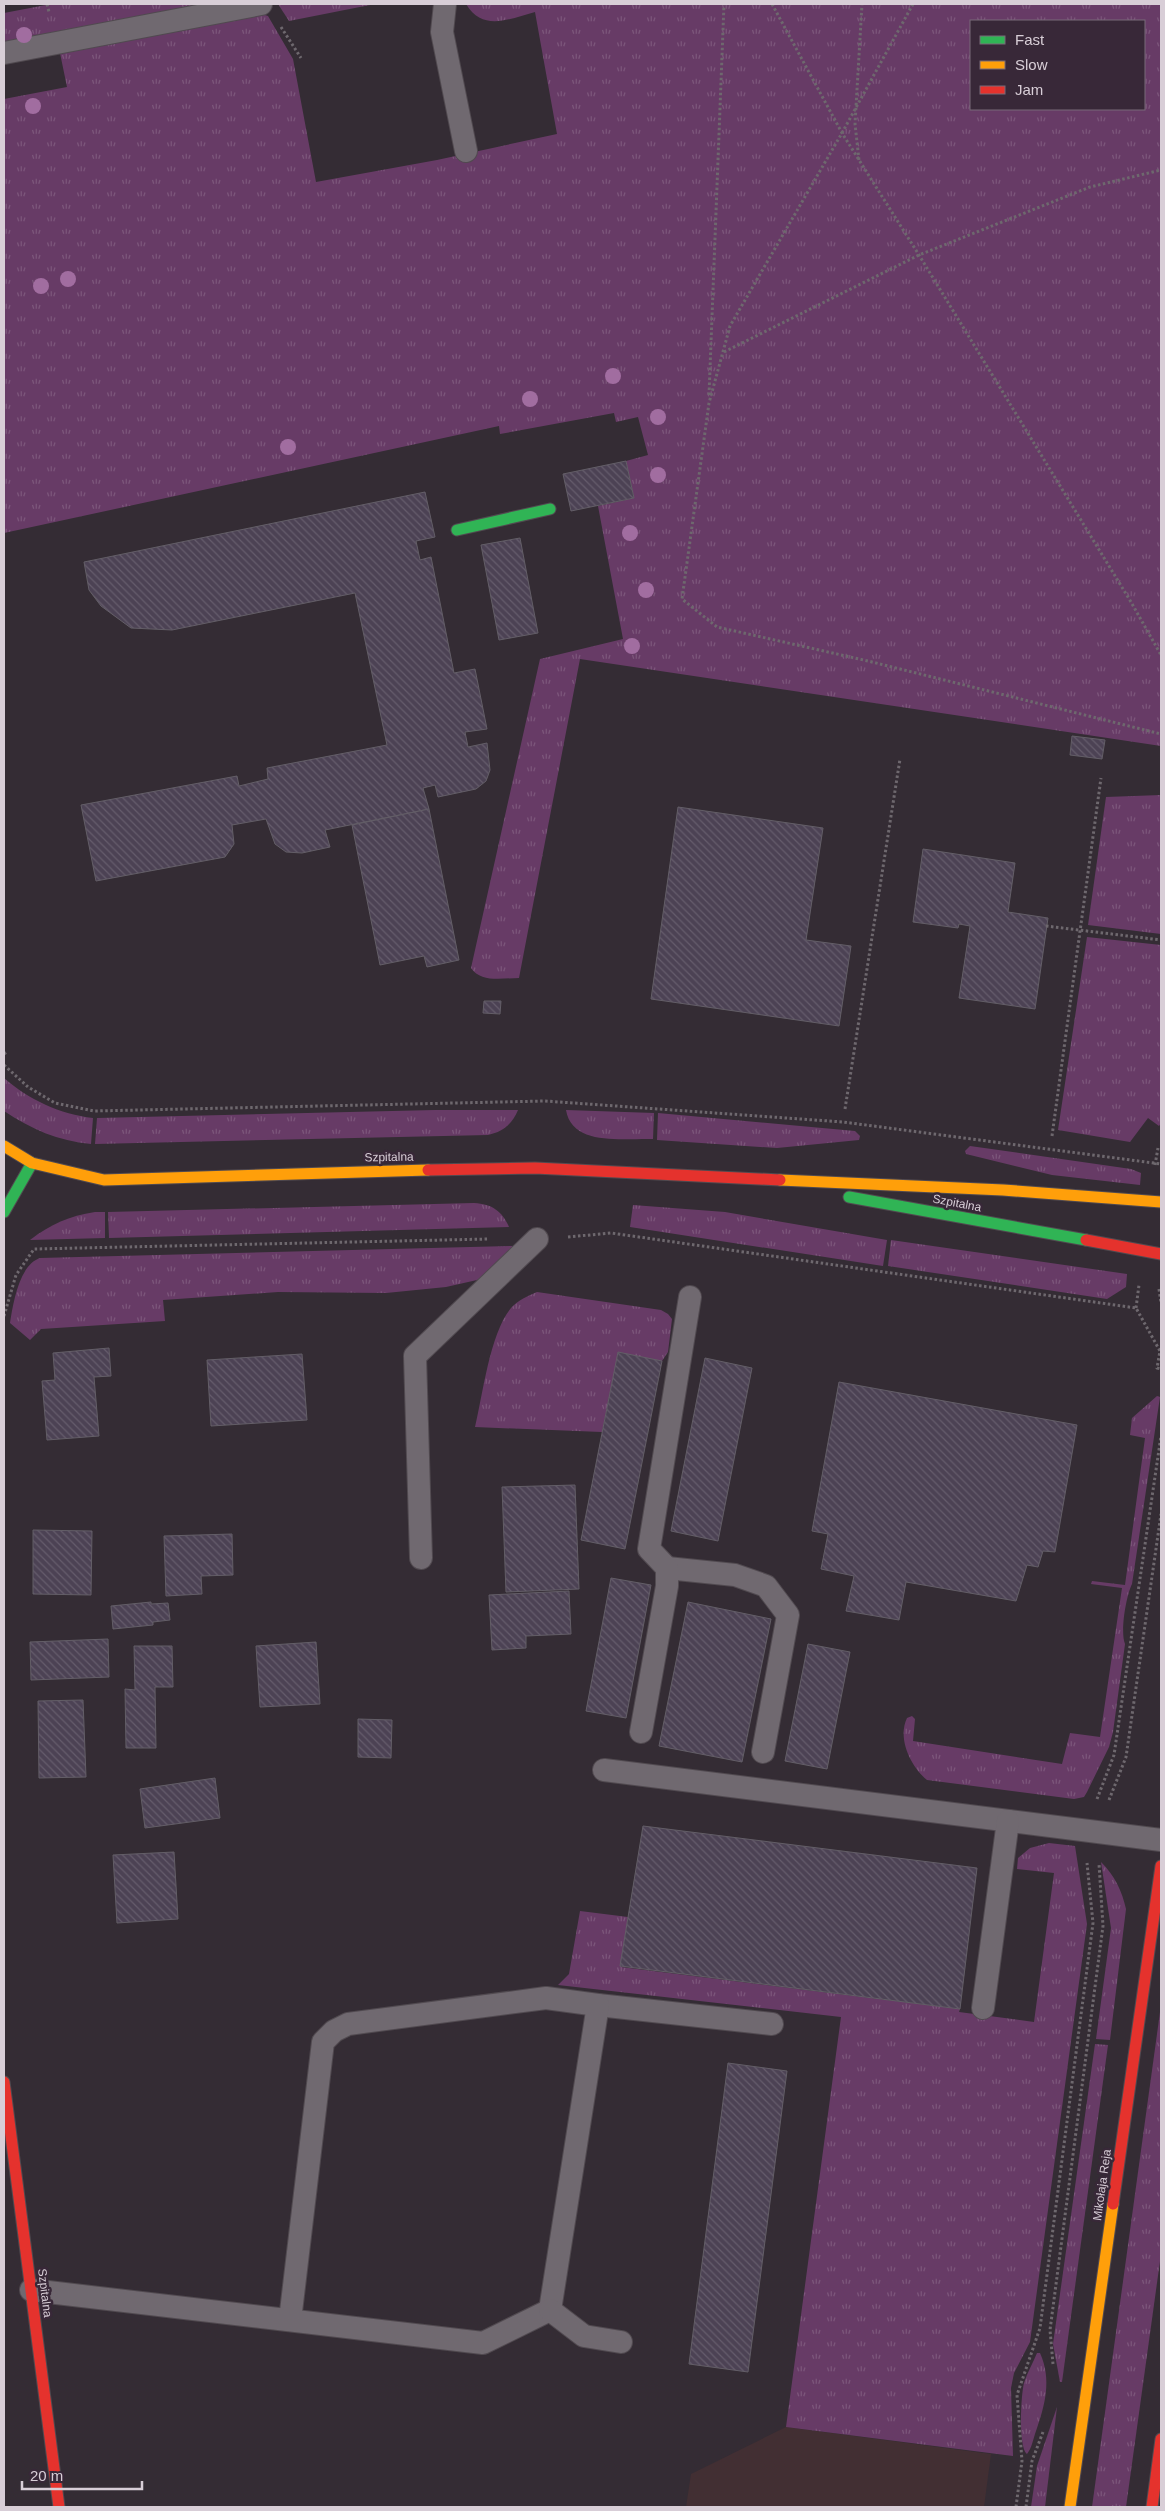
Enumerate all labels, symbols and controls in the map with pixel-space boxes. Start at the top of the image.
legend [970,20,1145,110]
text: Fast [1015,31,1045,48]
text: Slow [1015,56,1048,73]
text: Jam [1015,81,1043,98]
street label: Szpitalna [364,1150,414,1164]
street label: Szpitalna [931,1191,983,1215]
street label: Mikołaja Reja [1090,2148,1114,2222]
street label: Szpitalna [35,2268,55,2319]
scale bar [22,2458,142,2490]
text: 20 m [30,2467,63,2484]

